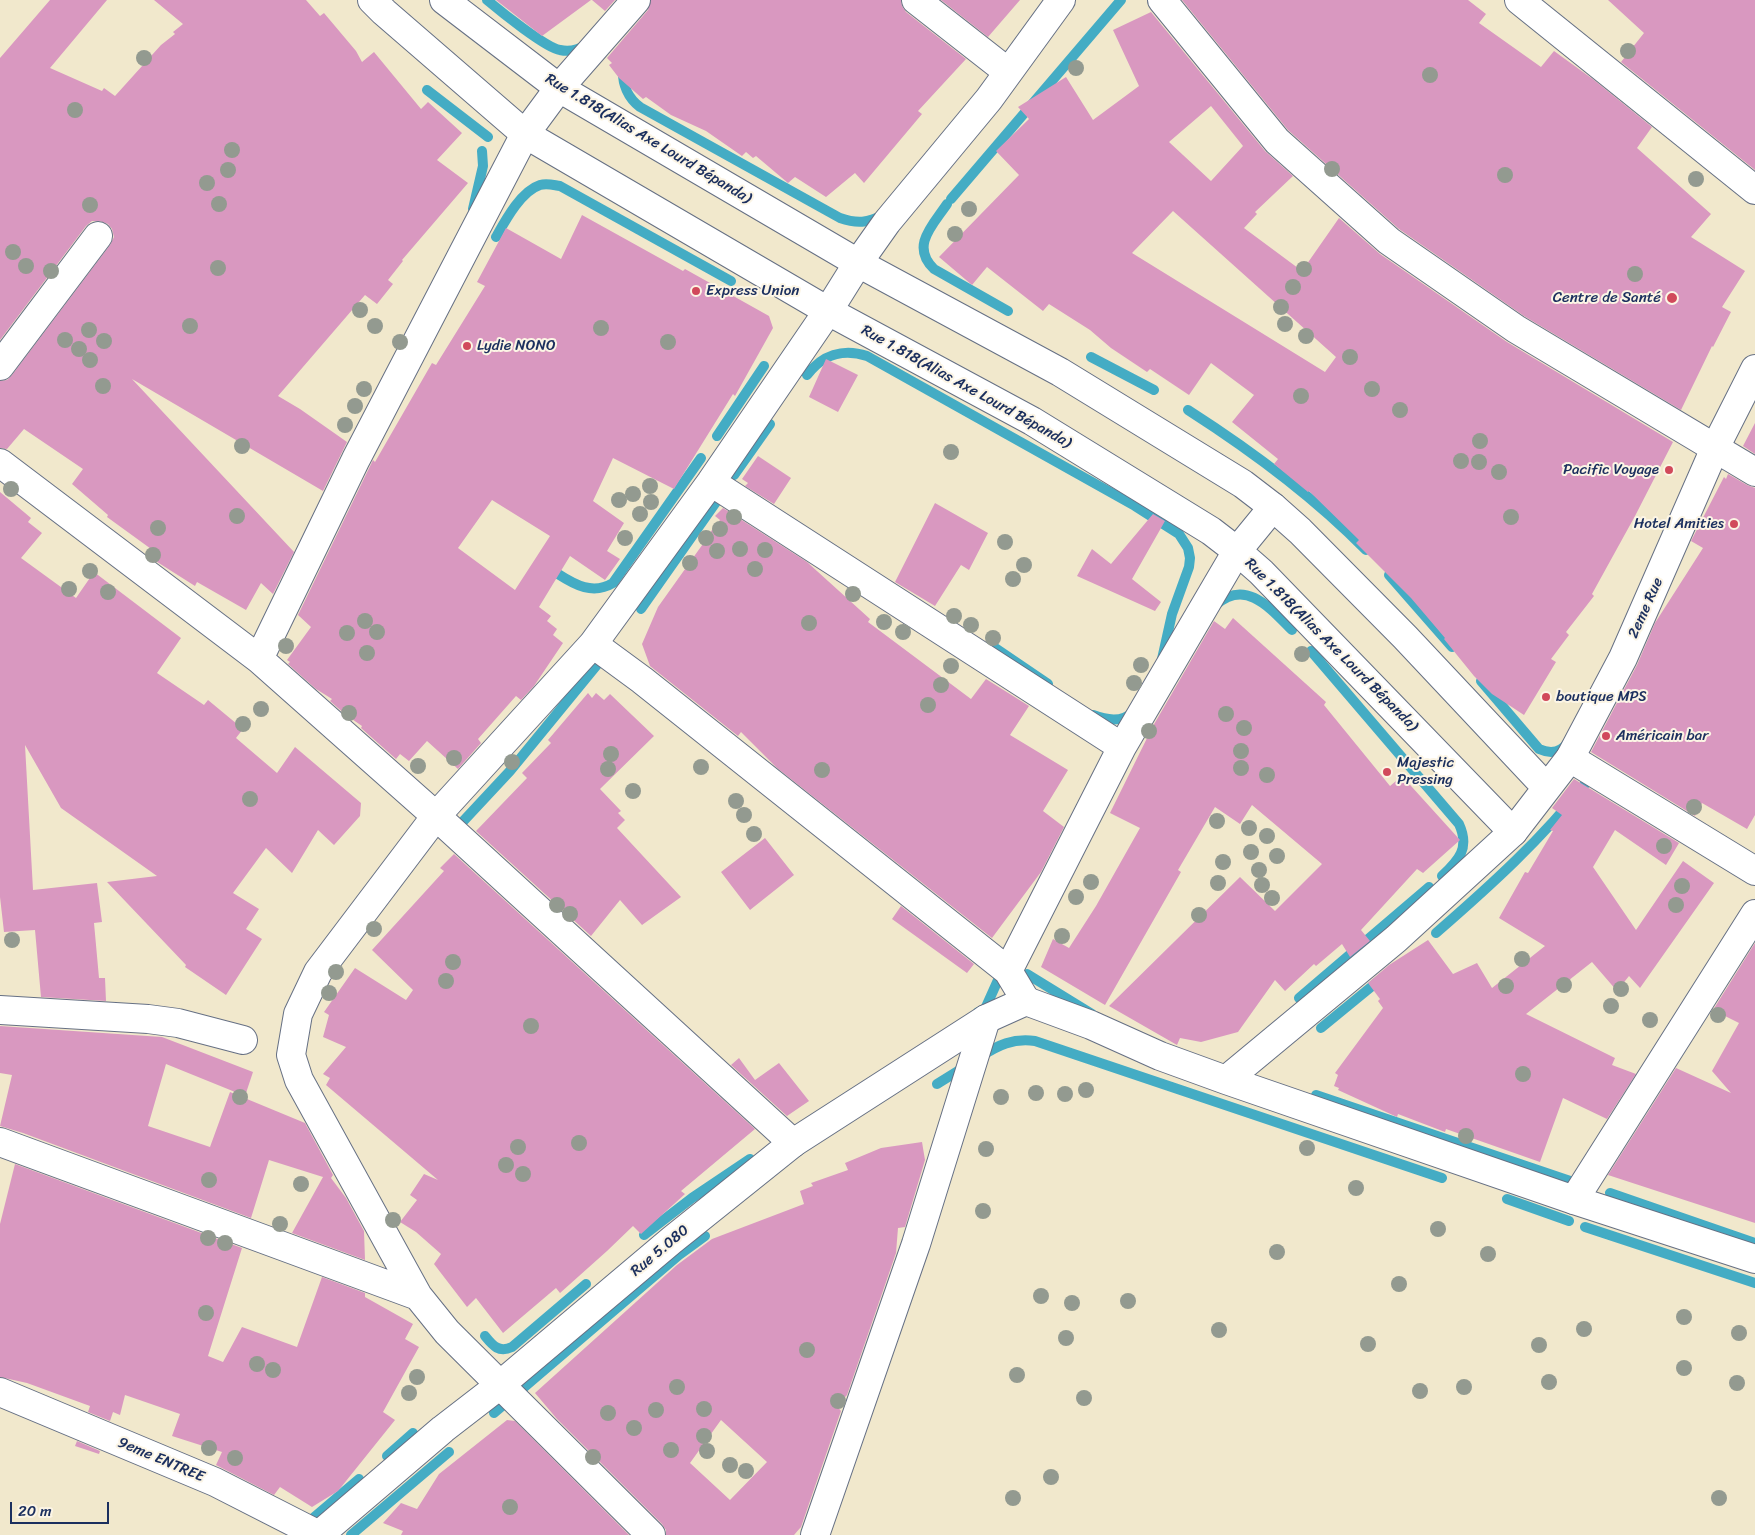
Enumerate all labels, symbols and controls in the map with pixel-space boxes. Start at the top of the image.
street label: Rue 1.818(Alias Axe Lourd Bépanda) [542,70,754,208]
place label: Express Union [706,282,799,300]
marker: Express Union [690,285,702,297]
place label: Centre de Santé [1553,289,1661,307]
marker: Centre de Santé [1665,291,1679,305]
street label: Rue 1.818(Alias Axe Lourd Bépanda) [858,322,1074,452]
place label: Lydie NONO [477,337,556,355]
marker: Lydie NONO [461,340,473,352]
place label: Pacific Voyage [1563,461,1659,479]
marker: Pacific Voyage [1663,464,1675,476]
place label: Hotel Amities [1634,515,1724,533]
marker: Hotel Amities [1728,518,1740,530]
street label: Rue 1.818(Alias Axe Lourd Bépanda) [1241,555,1421,735]
street label: 2eme Rue [1625,575,1667,641]
place label: boutique MPS [1556,688,1647,706]
marker: boutique MPS [1540,691,1552,703]
place label: Américain bar [1616,727,1708,745]
marker: Américain bar [1600,730,1612,742]
place label: Majestic Pressing [1397,754,1454,789]
marker: Majestic Pressing [1381,766,1393,778]
street label: Rue 5.080 [627,1221,693,1281]
street label: 9eme ENTREE [115,1434,207,1486]
scale bar [12,1492,111,1524]
text: 20 m [18,1498,52,1524]

